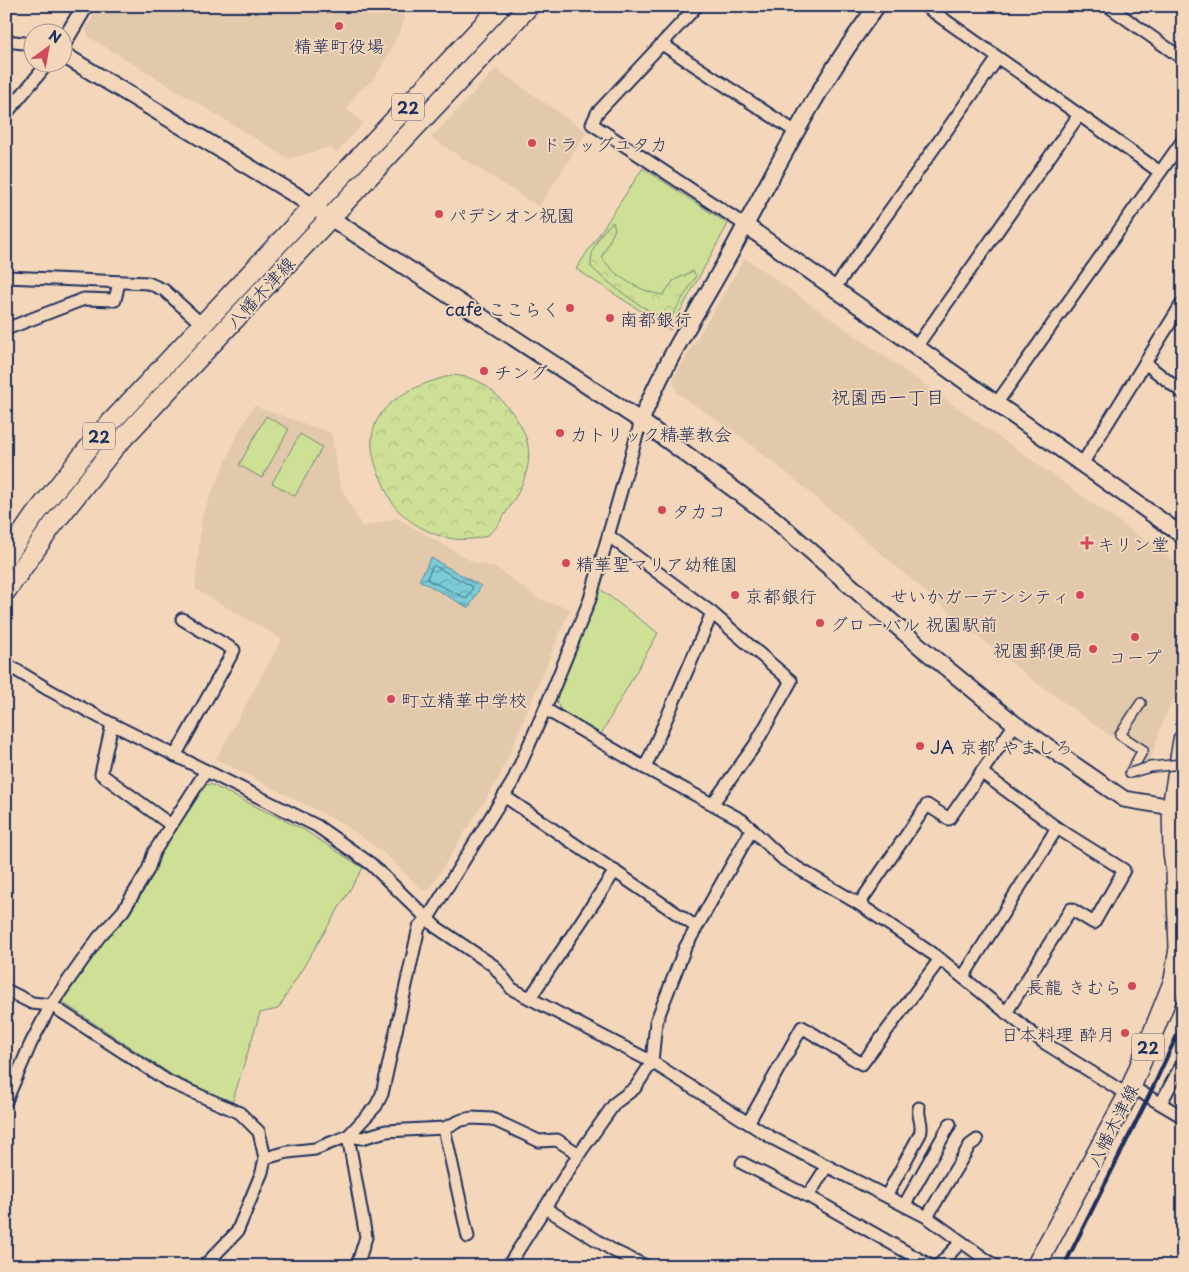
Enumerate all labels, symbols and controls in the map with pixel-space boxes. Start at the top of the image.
marker: 精華町役場 [333,20,345,32]
north arrow [22,22,72,72]
text: N [45,25,65,48]
place label: 精華町役場 [294,32,384,59]
road number: 22 [392,94,424,120]
place label: ドラッグユタカ [542,130,668,157]
marker: ドラッグユタカ [526,137,538,149]
place label: パデシオン祝園 [449,201,575,228]
marker: パデシオン祝園 [433,208,445,220]
street label: 八幡木津線 [219,250,301,334]
place label: cafe ここらく [445,295,560,322]
marker: cafe ここらく [564,302,576,314]
place label: 南都銀行 [620,305,692,332]
marker: 南都銀行 [604,312,616,324]
place label: チング [494,358,548,385]
marker: チング [478,365,490,377]
district label: 祝園西一丁目 [831,382,945,410]
place label: カトリック精華教会 [570,420,732,447]
road number: 22 [83,422,115,450]
marker: カトリック精華教会 [554,427,566,439]
place label: タカコ [672,497,726,524]
marker: タカコ [656,504,668,516]
place label: キリン堂 [1097,530,1169,557]
marker: キリン堂 [1081,537,1093,549]
place label: 精華聖マリア幼稚園 [576,550,738,577]
marker: 精華聖マリア幼稚園 [560,557,572,569]
place label: 京都銀行 [745,582,817,609]
place label: せいかガーデンシティ [890,582,1070,609]
marker: 京都銀行 [729,589,741,601]
marker: せいかガーデンシティ [1074,589,1086,601]
place label: グローバル 祝園駅前 [830,610,998,637]
marker: グローバル 祝園駅前 [814,617,826,629]
marker: コープ [1129,631,1141,643]
place label: 祝園郵便局 [993,636,1083,663]
marker: 祝園郵便局 [1087,643,1099,655]
place label: コープ [1108,643,1162,670]
place label: 町立精華中学校 [401,686,527,713]
marker: 町立精華中学校 [385,693,397,705]
place label: JA 京都 やましろ [930,733,1073,760]
marker: JA 京都 やましろ [914,740,926,752]
place label: 長龍 きむら [1026,973,1122,1000]
marker: 長龍 きむら [1126,980,1138,992]
place label: 日本料理 酔月 [1001,1020,1115,1047]
marker: 日本料理 酔月 [1119,1027,1131,1039]
road number: 22 [1132,1034,1164,1060]
street label: 八幡木津線 [1080,1079,1144,1171]

